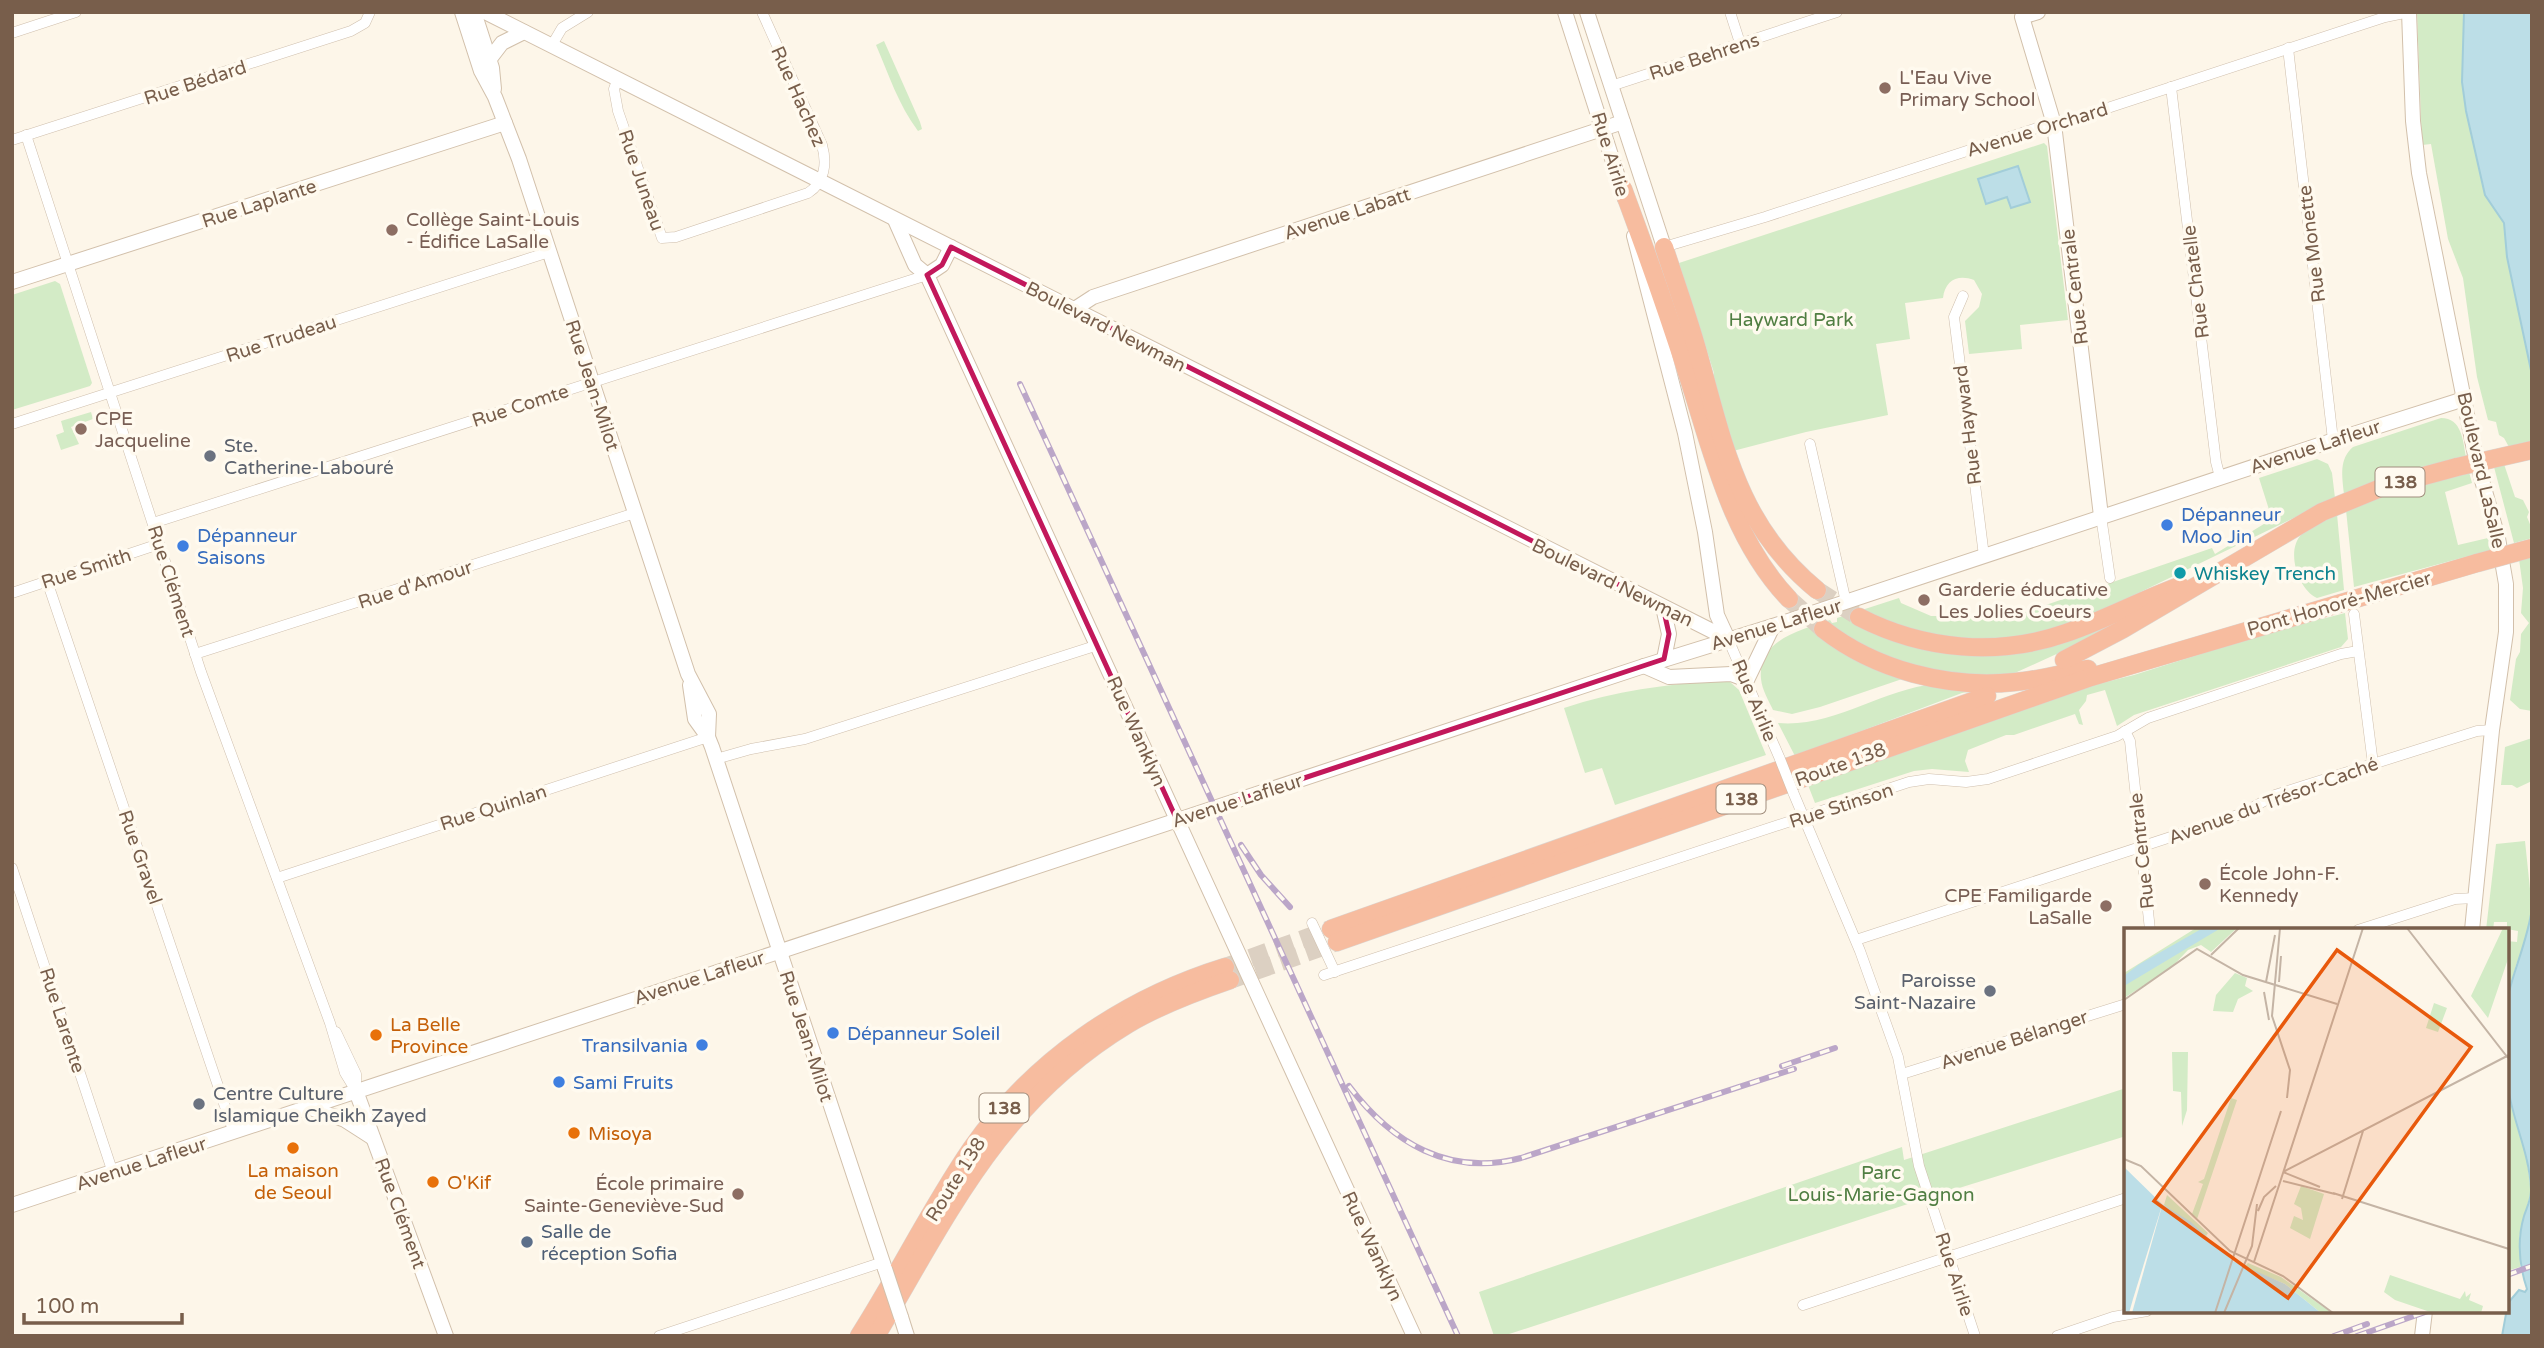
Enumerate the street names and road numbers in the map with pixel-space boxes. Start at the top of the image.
street label: Rue Behrens [1646,29,1762,85]
street label: Rue Hachez [766,43,830,150]
street label: Rue Bédard [141,56,249,110]
street label: Avenue Orchard [1964,98,2111,162]
street label: Rue Airlie [1587,109,1633,199]
street label: Rue Juneau [613,127,669,234]
street label: Rue Laplante [199,175,319,233]
street label: Avenue Labatt [1281,183,1413,245]
street label: Rue Monette [2294,184,2330,304]
street label: Rue Chatelle [2178,224,2214,340]
street label: Rue Centrale [2057,228,2093,346]
street label: Boulevard Newman [1022,277,1189,377]
street label: Rue Trudeau [223,311,339,367]
street label: Rue Jean-Milot [560,317,624,454]
street label: Rue Hayward [1950,364,1986,486]
street label: Rue Comte [469,380,571,432]
street label: Boulevard LaSalle [2452,390,2510,551]
street label: Avenue Lafleur [2247,415,2384,478]
road number: 138 [2376,468,2424,496]
street label: Rue Clément [143,523,199,640]
street label: Boulevard Newman [1528,534,1697,631]
street label: Rue Smith [39,544,134,594]
street label: Rue d'Amour [355,556,476,614]
street label: Pont Honoré-Mercier [2245,567,2435,641]
street label: Avenue Lafleur [1708,594,1845,655]
street label: Rue Airlie [1727,656,1781,745]
street label: Rue Wanklyn [1102,673,1170,790]
street label: Route 138 [1792,738,1889,792]
street label: Avenue du Trésor-Caché [2165,753,2381,849]
street label: Avenue Lafleur [1169,769,1306,832]
street label: Rue Stinson [1787,779,1896,833]
street label: Rue Quinlan [437,780,549,836]
road number: 138 [1716,784,1766,814]
street label: Rue Centrale [2125,792,2159,910]
street label: Rue Gravel [114,807,166,907]
street label: Avenue Lafleur [631,946,768,1009]
street label: Rue Larente [35,965,89,1076]
street label: Rue Jean-Milot [774,968,838,1105]
street label: Avenue Bélanger [1938,1006,2092,1074]
road number: 138 [979,1093,1028,1122]
street label: Avenue Lafleur [73,1132,210,1195]
street label: Route 138 [921,1133,990,1226]
street label: Rue Clément [370,1155,430,1272]
street label: Rue Wanklyn [1337,1188,1407,1305]
street label: Rue Airlie [1930,1230,1978,1319]

